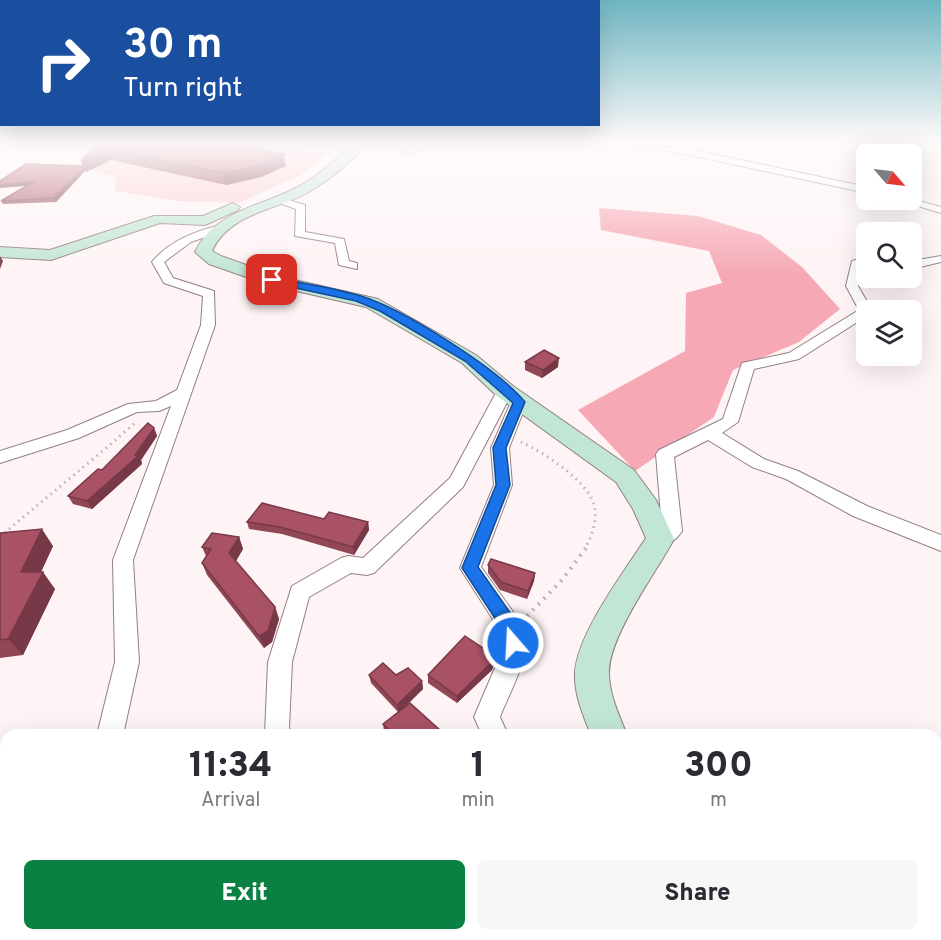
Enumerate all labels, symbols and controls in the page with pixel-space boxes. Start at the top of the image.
text: 30 m [123,20,222,73]
icon: right [24,24,102,102]
text: Turn right [123,72,242,106]
north arrow [856,144,922,210]
map controls [856,144,922,366]
button: search [856,222,922,288]
pin [246,254,297,305]
icon: arrive [255,263,288,296]
button: layers [856,300,922,366]
position arrow [481,611,545,675]
text: 11:34 [189,744,272,790]
text: 1 [471,744,486,790]
text: 300 [684,744,753,790]
text: Arrival [201,788,261,814]
text: min [462,788,495,814]
text: m [710,788,727,814]
button: Exit [24,860,465,929]
button: Share [477,860,918,929]

